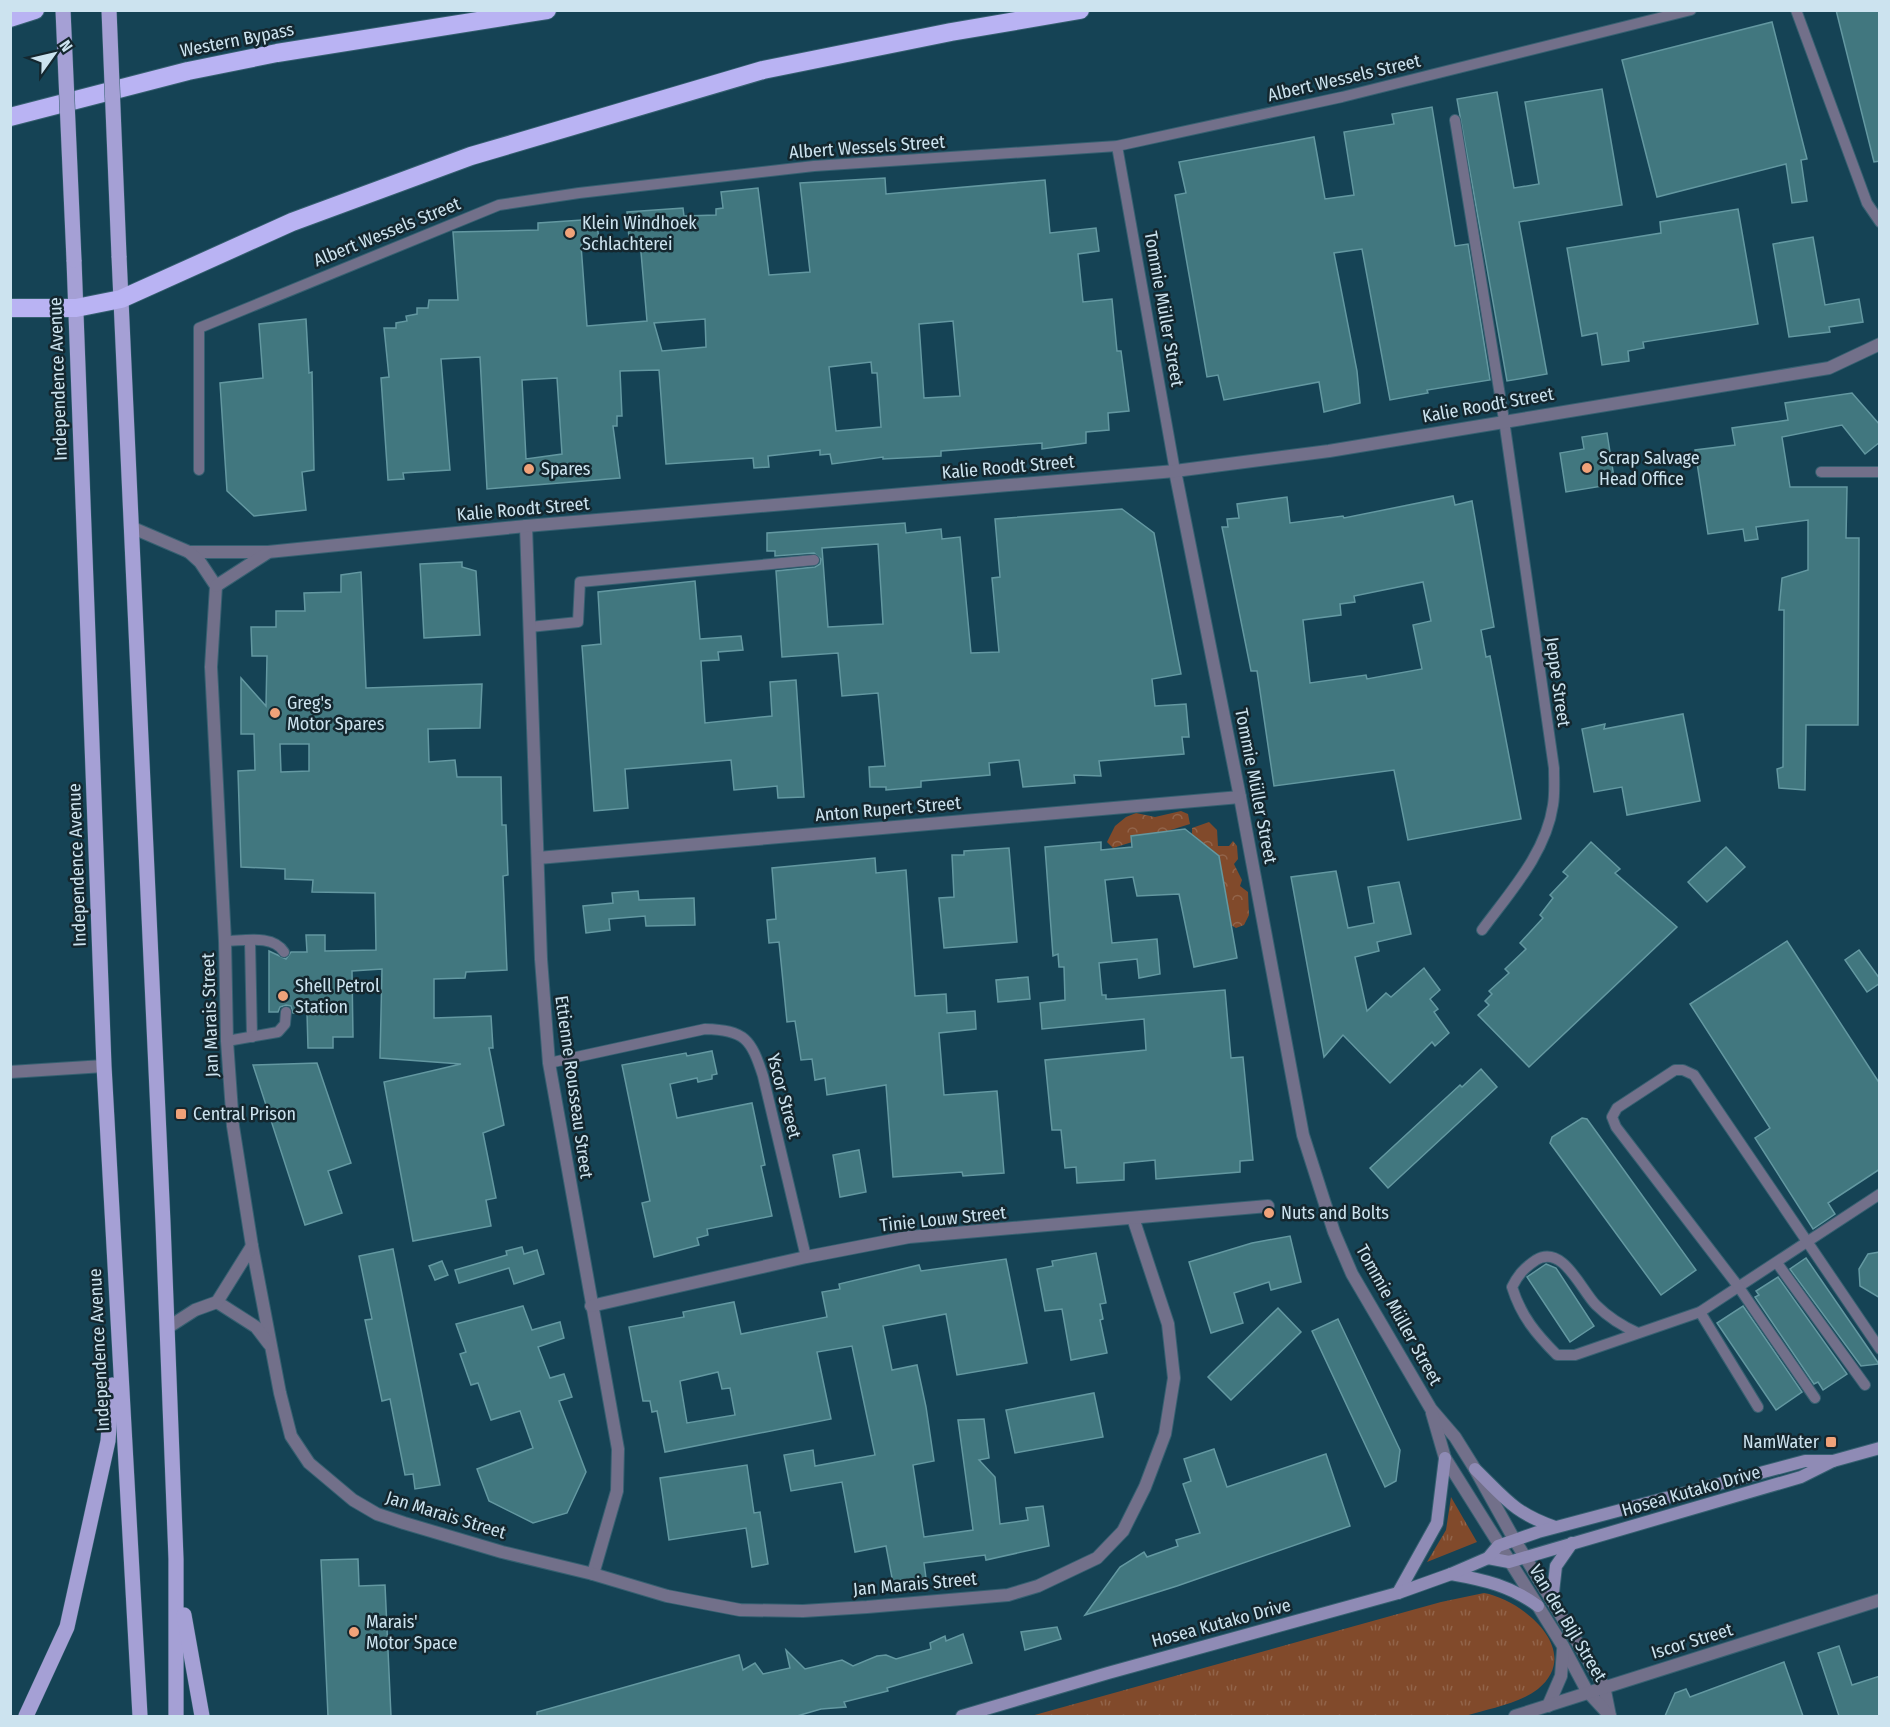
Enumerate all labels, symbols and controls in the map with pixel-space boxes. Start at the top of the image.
street label: Western Bypass [178,18,296,62]
north arrow [24,24,84,84]
text: N [55,37,77,55]
street label: Albert Wessels Street [1265,50,1423,106]
street label: Albert Wessels Street [788,131,946,163]
street label: Albert Wessels Street [310,192,464,271]
place label: Klein Windhoek Schlachterei [582,212,697,255]
marker: Klein Windhoek Schlachterei [563,226,577,240]
street label: Tommie Müller Street [1139,230,1189,389]
street label: Independence Avenue [44,297,72,461]
street label: Kalie Roodt Street [1421,383,1555,427]
place label: Scrap Salvage Head Office [1599,447,1700,490]
street label: Kalie Roodt Street [941,450,1075,484]
place label: Spares [541,458,591,480]
marker: Scrap Salvage Head Office [1580,461,1594,475]
marker: Spares [522,462,536,476]
street label: Kalie Roodt Street [456,492,590,526]
street label: Jeppe Street [1541,636,1575,728]
place label: Greg's Motor Spares [287,692,385,735]
marker: Greg's Motor Spares [268,706,282,720]
street label: Tommie Müller Street [1230,707,1282,865]
street label: Independence Avenue [63,783,91,947]
street label: Anton Rupert Street [814,792,962,826]
street label: Jan Marais Street [197,952,223,1078]
place label: Shell Petrol Station [295,975,380,1018]
marker: Shell Petrol Station [276,989,290,1003]
street label: Ettienne Rousseau Street [550,994,598,1180]
street label: Yscor Street [762,1051,806,1141]
place label: Central Prison [193,1103,296,1125]
marker: Central Prison [174,1107,188,1121]
street label: Tinie Louw Street [879,1201,1007,1237]
place label: Nuts and Bolts [1281,1202,1389,1224]
marker: Nuts and Bolts [1262,1206,1276,1220]
street label: Tommie Müller Street [1351,1241,1447,1389]
street label: Independence Avenue [84,1268,114,1432]
place label: NamWater [1743,1431,1820,1453]
marker: NamWater [1824,1435,1838,1449]
street label: Hosea Kutako Drive [1619,1461,1763,1521]
street label: Jan Marais Street [383,1486,509,1544]
street label: Van der BIjl Street [1524,1561,1612,1685]
street label: Jan Marais Street [852,1568,978,1600]
street label: Hosea Kutako Drive [1149,1594,1293,1652]
place label: Marais' Motor Space [366,1611,457,1654]
street label: Iscor Street [1649,1618,1735,1664]
marker: Marais' Motor Space [347,1625,361,1639]

